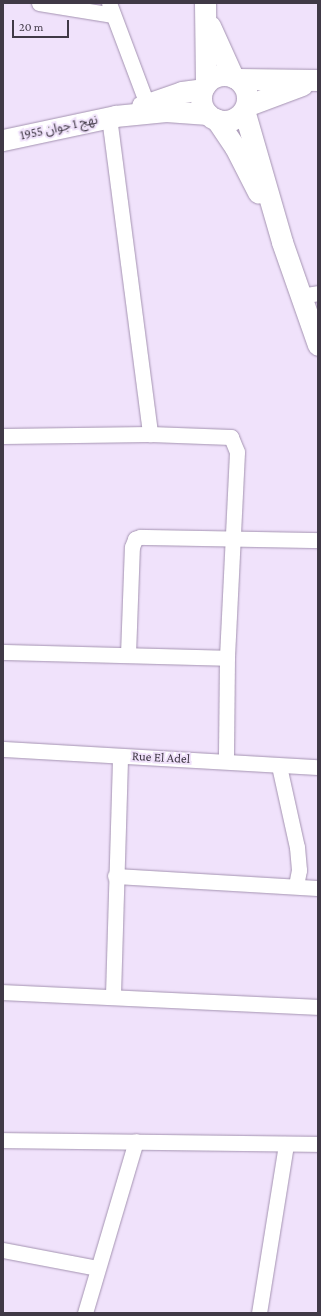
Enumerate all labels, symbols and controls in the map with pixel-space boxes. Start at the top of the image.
scale bar [14,12,71,38]
text: 20 m [19,20,43,34]
street label: نهج 1 جوان 1955 [19,112,99,144]
street label: Rue El Adel [131,749,191,767]

